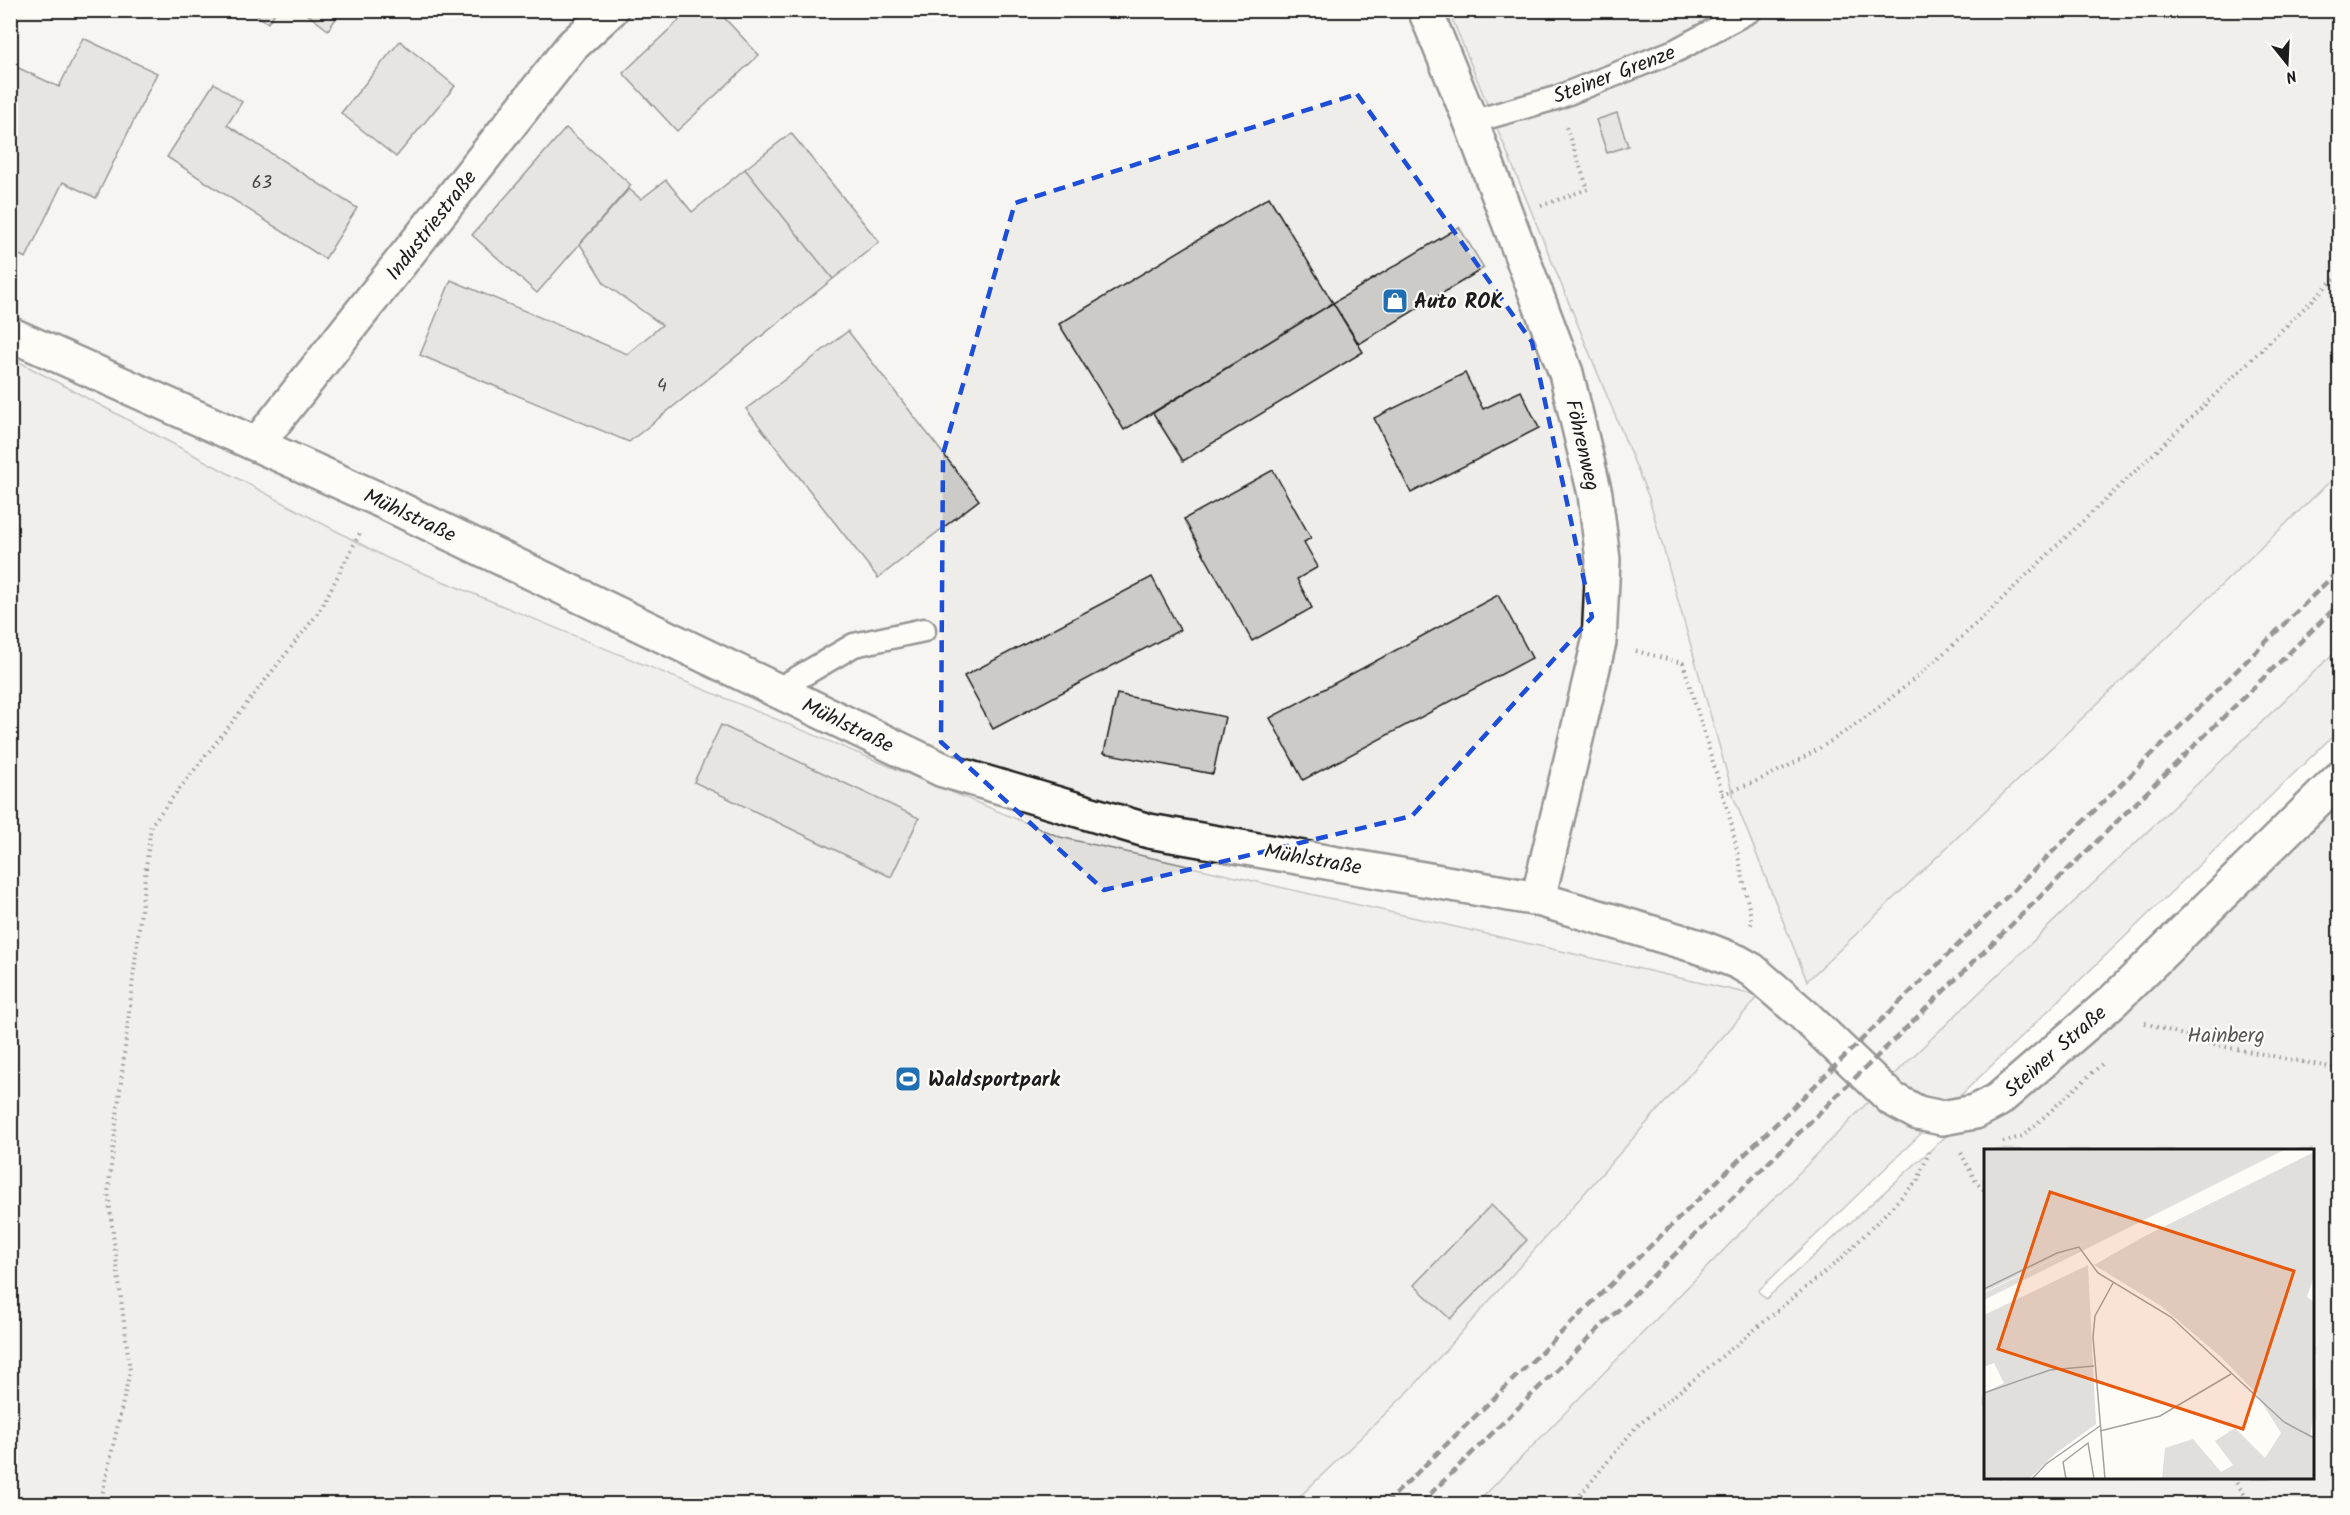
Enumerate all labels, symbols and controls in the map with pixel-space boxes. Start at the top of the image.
north arrow [2257,33,2317,93]
street label: Steiner Grenze [1548,37,1681,114]
text: N [2283,62,2300,89]
street label: Industriestraße [378,163,486,288]
house number: 63 [252,169,272,198]
shop icon: Auto ROK [1380,286,1410,316]
place label: Auto ROK [1414,286,1503,319]
house number: 4 [657,372,667,401]
street label: Föhrenweg [1555,396,1608,494]
street label: Mühlstraße [358,481,462,552]
street label: Mühlstraße [796,690,899,763]
street label: Mühlstraße [1261,836,1365,885]
street label: Steiner Straße [1997,997,2115,1106]
park label: Hainberg [2187,1020,2265,1053]
sports icon: Waldsportpark [893,1064,923,1094]
place label: Waldsportpark [928,1064,1060,1097]
inset map [1984,1149,2314,1479]

